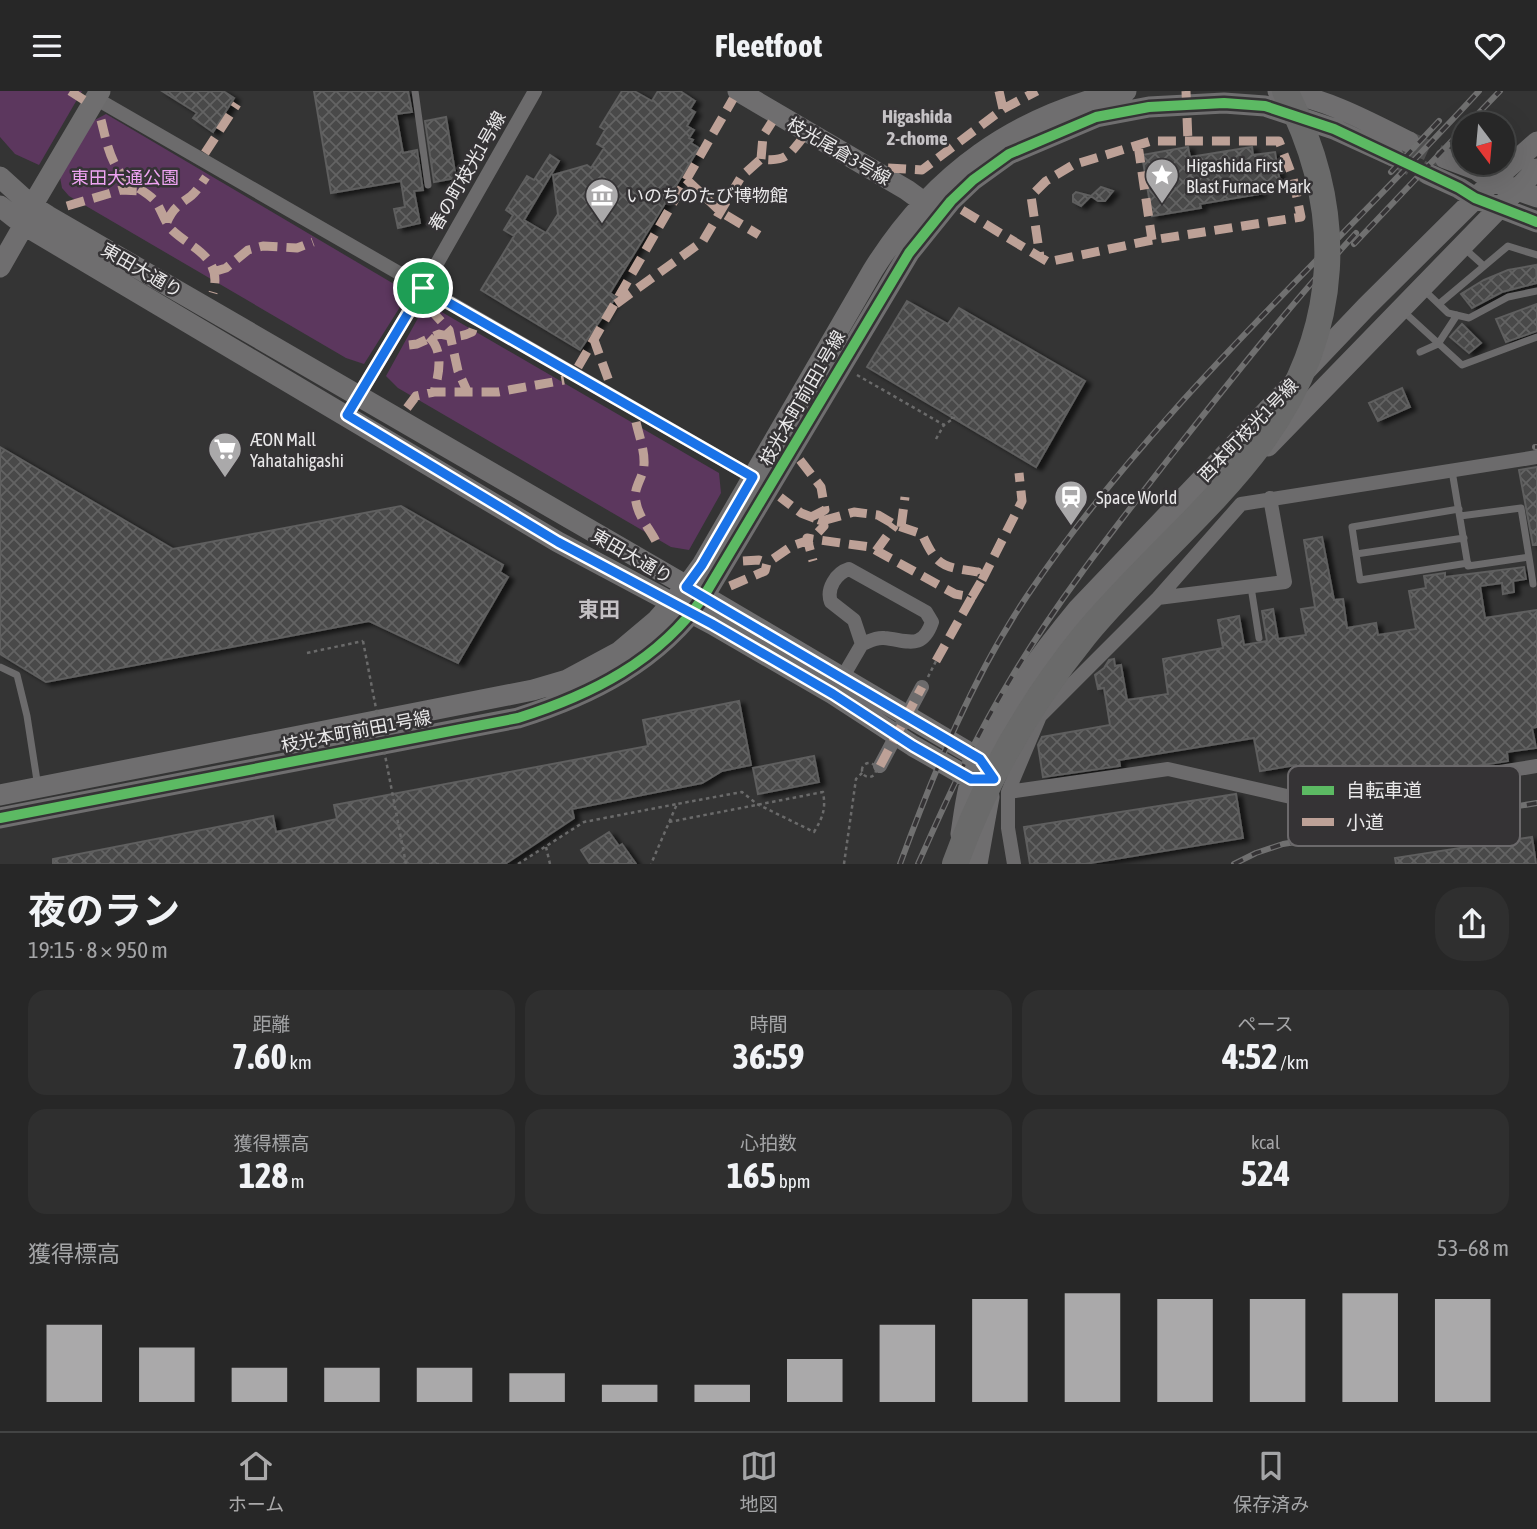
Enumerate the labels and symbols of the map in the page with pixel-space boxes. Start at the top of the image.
district label: Higashida 2-chome [882,105,952,149]
street label: 春の町枝光1号線 [424,108,510,234]
north arrow [1452,112,1516,175]
street label: 枝光尾倉3号線 [783,113,895,189]
place label: Higashida First Blast Furnace Mark [1186,155,1311,197]
place icon: Higashida First Blast Furnace Mark [1143,156,1181,205]
park label: 東田大通公園 [71,167,179,188]
museum icon: いのちのたび博物館 [583,176,621,225]
place label: いのちのたび博物館 [626,185,788,206]
street label: 東田大通り [98,238,186,302]
pin [393,258,453,318]
street label: 枝光本町前田1号線 [755,327,849,469]
street label: 西本町枝光1号線 [1194,374,1302,486]
place label: ÆON Mall Yahatahigashi [250,429,344,471]
supermarket icon: ÆON Mall Yahatahigashi [206,430,244,479]
station icon: Space World [1052,478,1090,527]
place label: Space World [1096,487,1177,508]
street label: 東田大通り [588,524,676,588]
district label: 東田 [578,597,620,621]
street label: 枝光本町前田1号線 [279,706,433,756]
legend [1288,766,1520,846]
text: 自転車道 [1346,779,1422,801]
text: 小道 [1346,811,1384,833]

